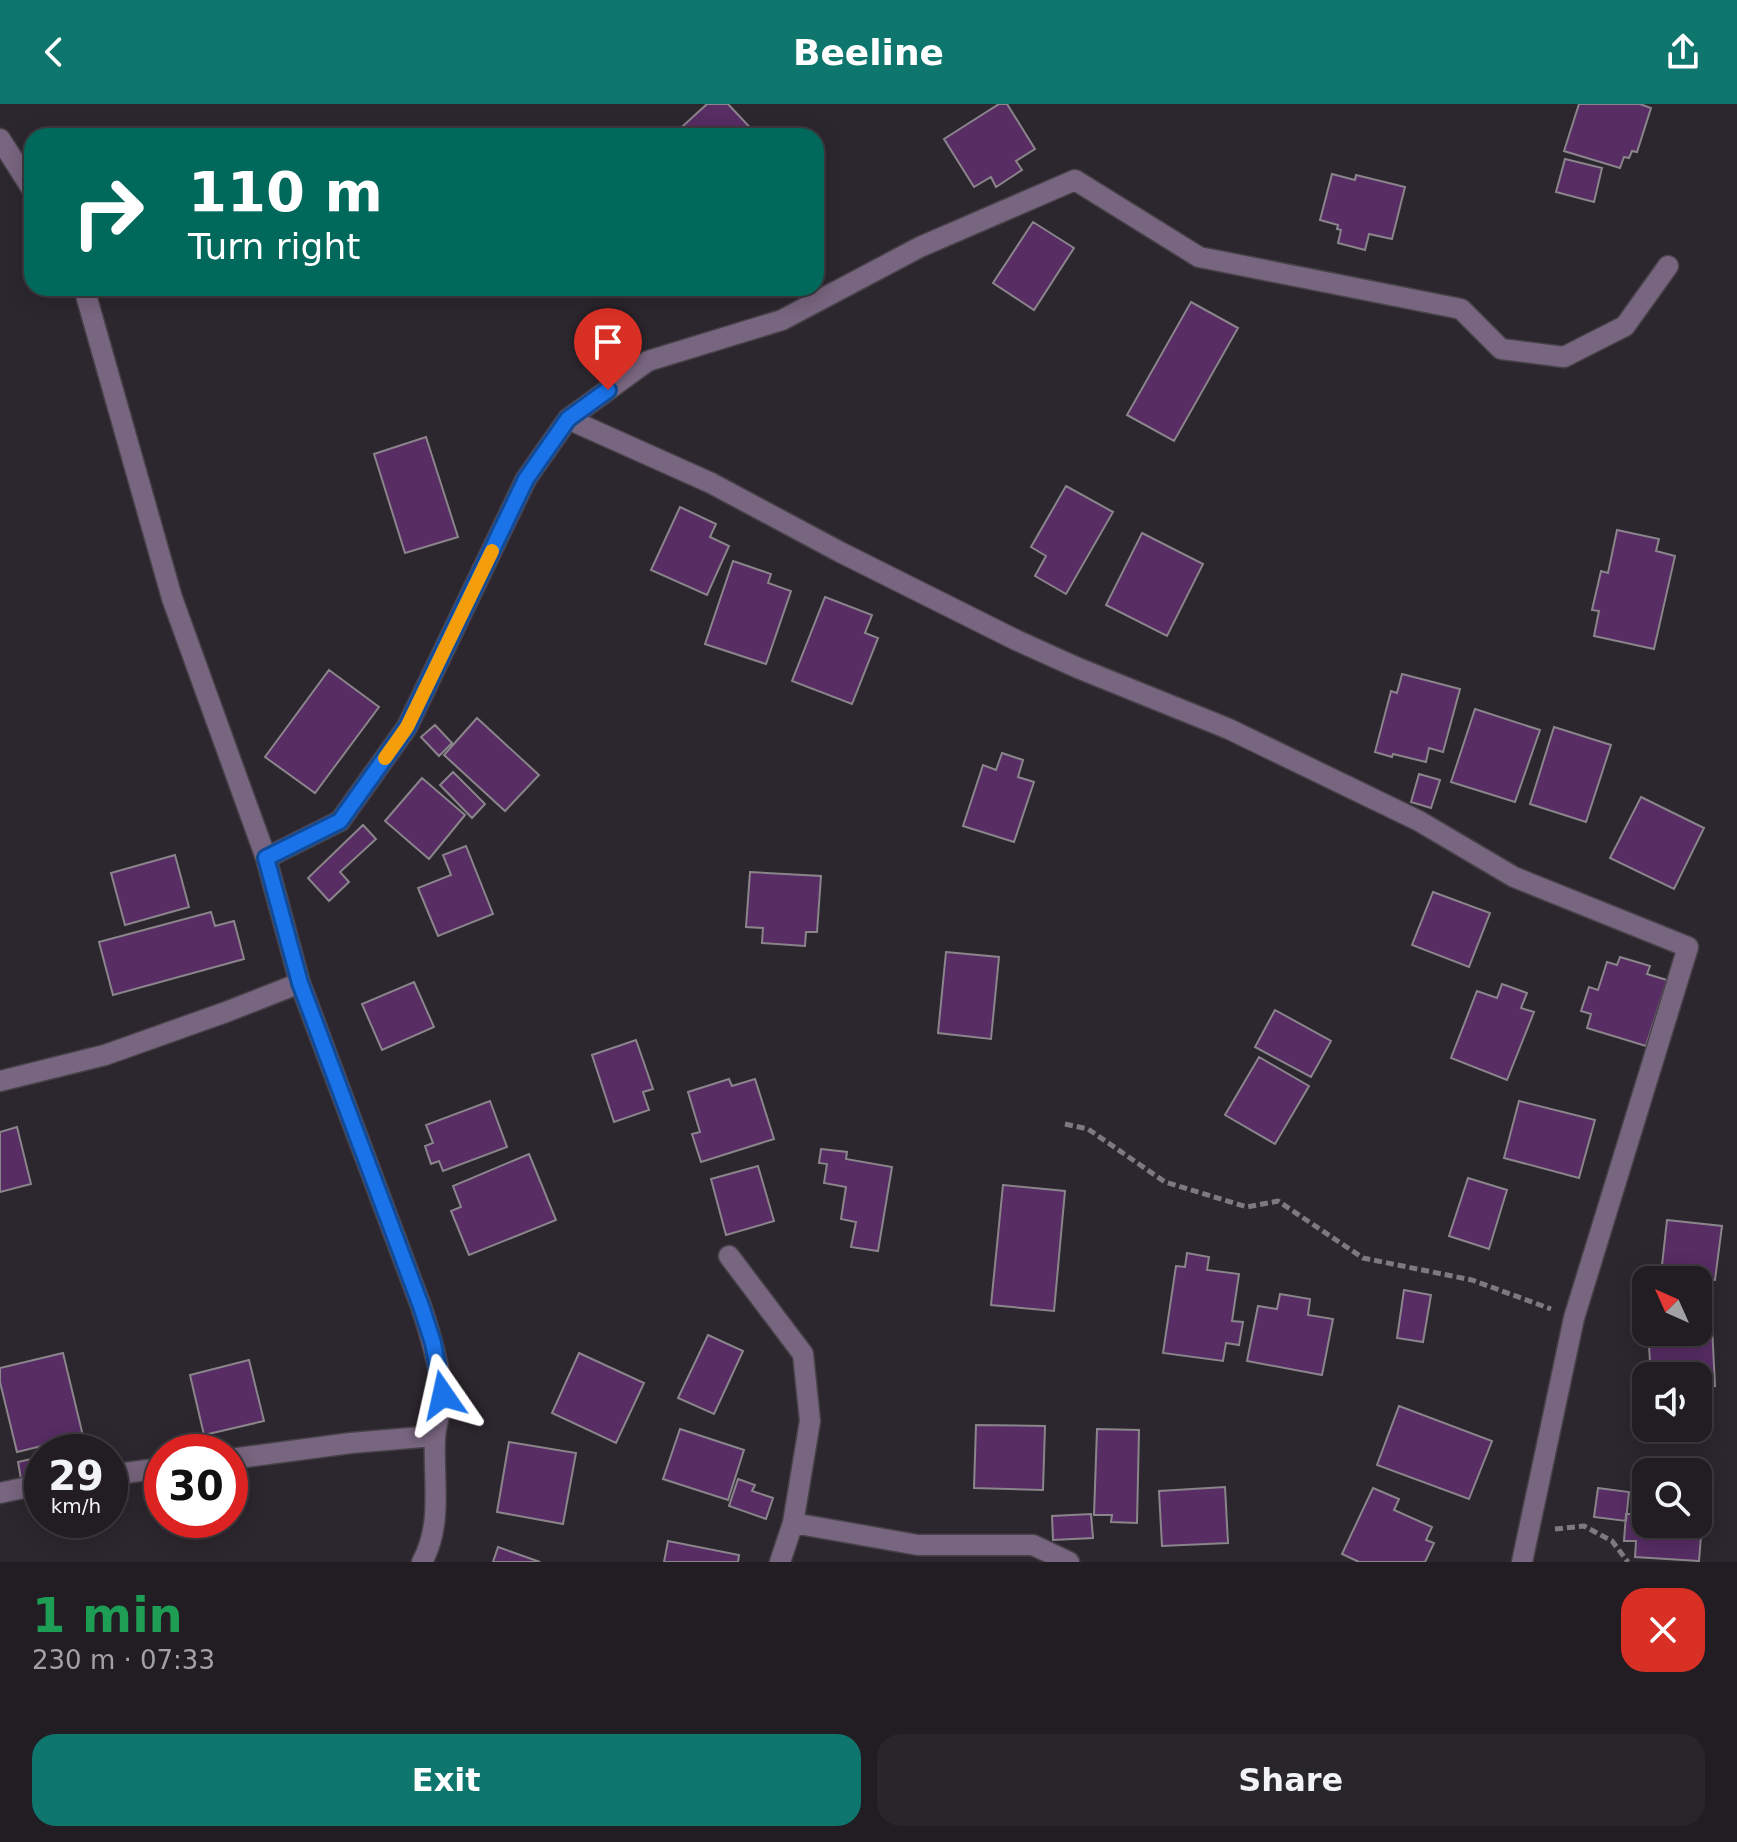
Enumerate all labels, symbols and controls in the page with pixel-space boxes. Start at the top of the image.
icon: back [32,30,76,74]
icon: share [1661,30,1705,74]
text: Beeline [793,32,944,73]
text: 110 m [188,159,383,224]
icon: right [56,160,160,264]
text: Turn right [188,226,360,267]
pin [574,308,642,390]
icon: arrive [586,320,630,364]
north arrow [1632,1266,1712,1346]
map controls [1632,1266,1712,1538]
position arrow [401,1353,485,1437]
button: sound [1632,1362,1712,1442]
speed limit sign: 30 [144,1434,248,1538]
text: 29 [48,1453,104,1499]
button: search [1632,1458,1712,1538]
text: km/h [51,1494,101,1518]
text: 1 min [32,1587,183,1643]
button: close [1621,1588,1705,1672]
text: 230 m · 07:33 [32,1645,215,1675]
button: Exit [32,1734,861,1826]
button: Share [877,1734,1705,1826]

